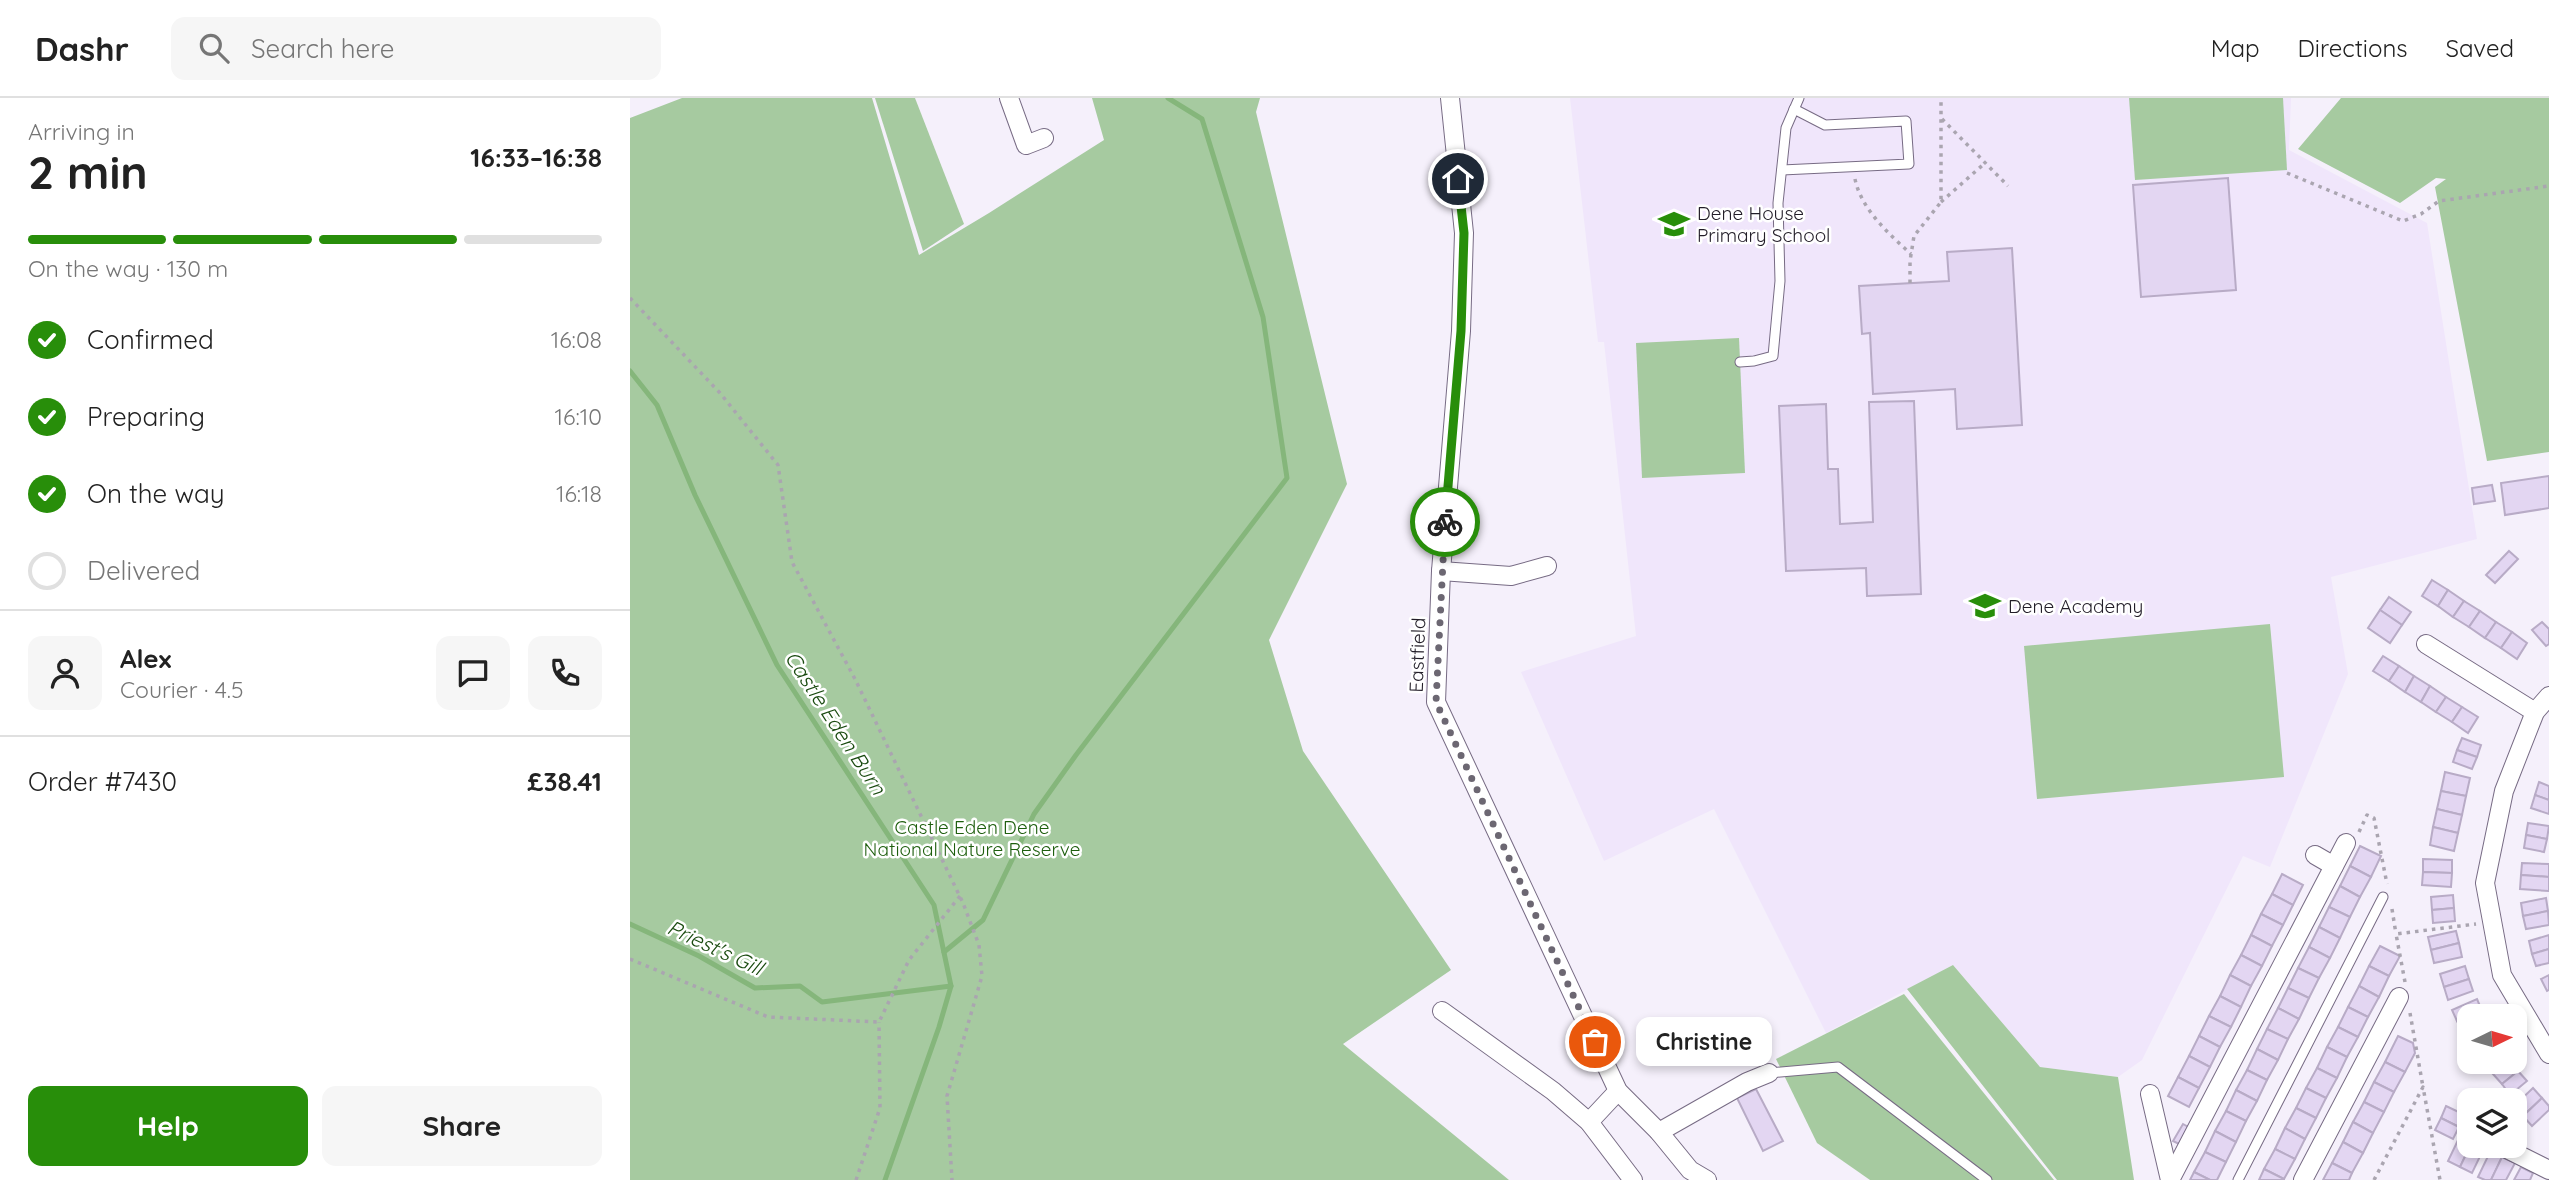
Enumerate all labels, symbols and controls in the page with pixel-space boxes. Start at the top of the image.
search box [171,17,661,80]
text: Dashr [35,28,129,69]
icon: search [195,29,233,67]
text: Search here [251,32,394,65]
text: Map [2211,33,2260,63]
text: Directions [2298,33,2408,63]
text: Saved [2446,33,2514,63]
text: Arriving in [28,117,135,146]
text: 16:33–16:38 [470,141,602,174]
text: 2 min [28,143,148,201]
pin [1428,149,1488,209]
icon: home [1439,160,1477,198]
place label: Dene House Primary School [1697,201,1830,247]
school or university icon: Dene House Primary School [1657,207,1691,241]
text: On the way · 130 m [28,254,228,283]
icon: check [28,321,66,359]
text: Confirmed [87,323,214,356]
text: 16:08 [551,325,602,354]
icon: check [28,398,66,436]
text: Preparing [87,400,205,433]
text: 16:10 [555,402,602,431]
icon: check [28,475,66,513]
text: On the way [87,477,225,510]
text: 16:18 [556,479,602,508]
courier [1410,487,1480,557]
icon: bike [1426,503,1464,541]
text: Delivered [87,554,200,587]
school or university icon: Dene Academy [1968,589,2002,623]
place label: Dene Academy [2008,594,2143,618]
street label: Eastfield [1404,617,1430,693]
button: person [28,636,102,710]
button: chat [436,636,510,710]
button: phone [528,636,602,710]
text: Alex [120,642,171,675]
water label: Castle Eden Burn [780,646,892,800]
text: Courier · 4.5 [120,675,244,704]
text: Order #7430 [28,765,177,798]
text: £38.41 [527,765,602,798]
park label: Castle Eden Dene National Nature Reserve [864,815,1080,861]
water label: Priest's Gill [664,914,769,981]
north arrow [2457,1004,2527,1074]
map controls [2457,1004,2527,1158]
pin [1565,1012,1625,1072]
callout: Christine [1637,1018,1774,1066]
icon: bag [1576,1023,1614,1061]
text: Christine [1656,1027,1752,1056]
button: Help [28,1086,308,1166]
button: Share [322,1086,602,1166]
button: layers [2457,1088,2527,1158]

